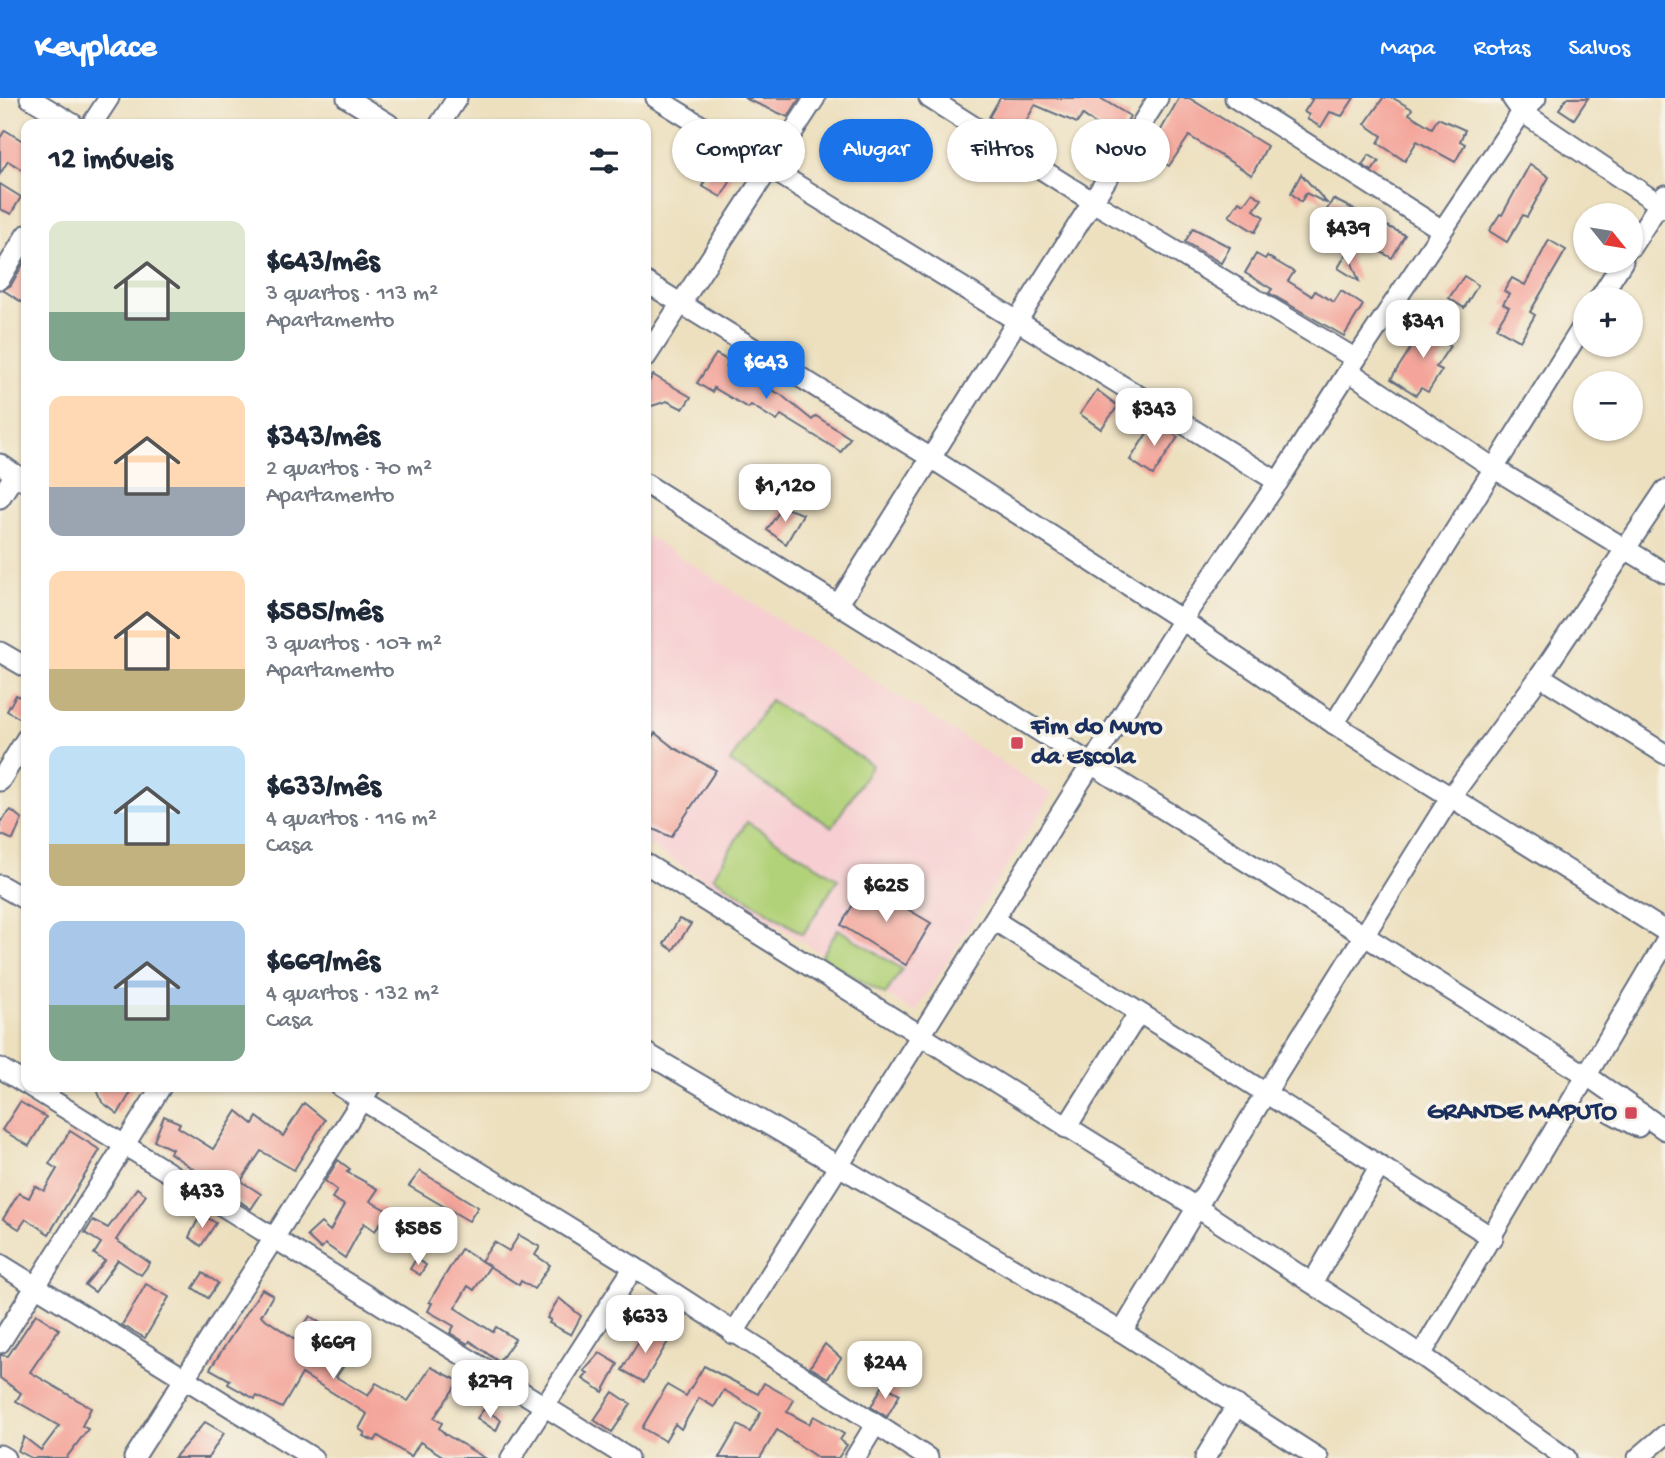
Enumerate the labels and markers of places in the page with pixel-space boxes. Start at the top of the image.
pin: $439 [1307,208,1389,267]
pin: $341 [1382,300,1464,360]
pin: $643 [725,342,807,401]
pin: $343 [1113,388,1195,448]
pin: $1,120 [728,464,842,524]
place label: Fim do Muro da Escola [1030,713,1163,774]
marker: Fim do Muro da Escola [1009,735,1025,751]
pin: $625 [845,864,927,924]
place label: GRANDE MAPUTO [1427,1098,1617,1129]
marker: GRANDE MAPUTO [1623,1105,1639,1121]
pin: $433 [161,1170,243,1230]
pin: $585 [377,1208,459,1267]
pin: $633 [604,1296,686,1355]
pin: $669 [292,1322,374,1381]
pin: $244 [844,1342,926,1401]
pin: $279 [449,1360,531,1420]

